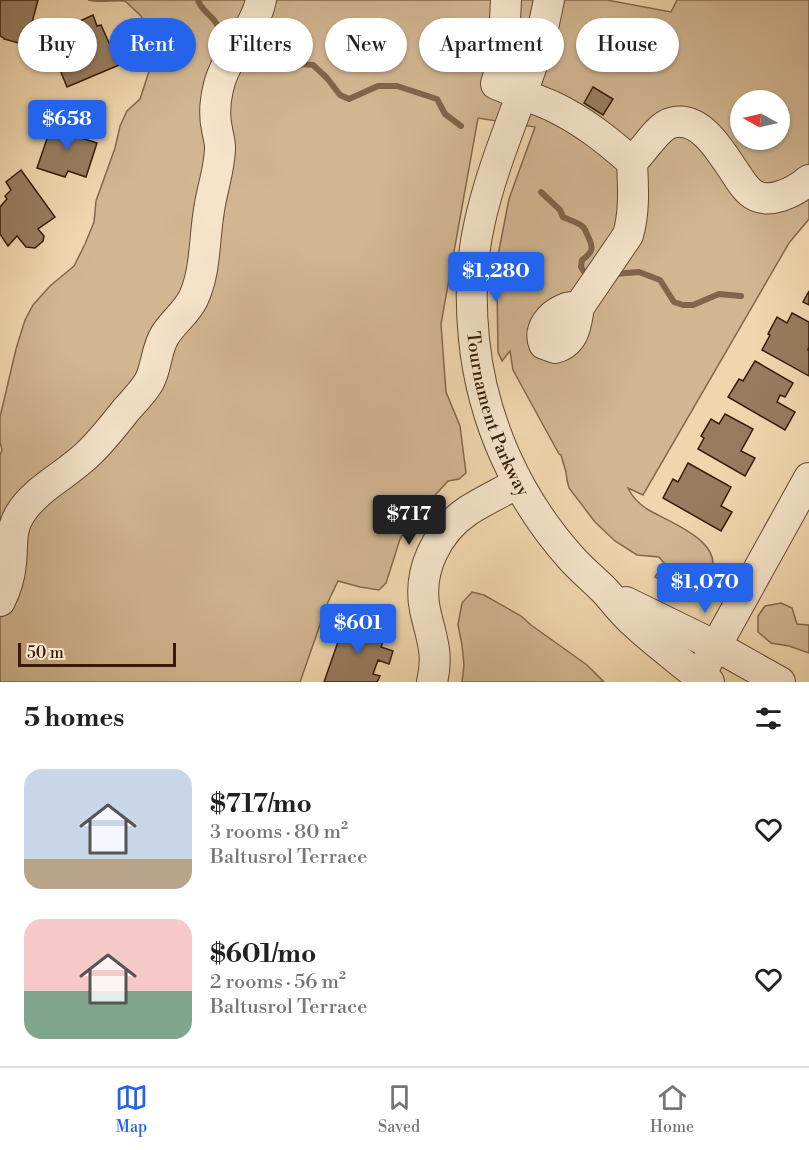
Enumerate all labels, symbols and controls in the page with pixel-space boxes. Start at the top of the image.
chip: Buy [18,18,97,72]
chip: Rent [109,18,196,72]
chip: Filters [208,18,313,72]
chip: New [325,18,407,72]
chip: Apartment [419,18,564,72]
chip: House [576,18,679,72]
north arrow [730,90,790,150]
map controls [730,90,790,150]
pin: $658 [31,100,103,151]
text: $658 [42,107,92,132]
pin: $1,280 [447,252,545,303]
text: $1,280 [462,259,530,284]
street label: Tournament Parkway [462,330,535,500]
pin: $717 [373,495,445,546]
text: $717 [387,502,431,527]
pin: $1,070 [656,563,754,614]
text: $1,070 [671,570,739,595]
pin: $601 [322,604,394,655]
text: $601 [334,611,382,636]
scale bar [18,640,176,668]
text: 50 m [27,643,64,663]
text: 5 homes [24,702,124,734]
icon: filters [752,702,785,735]
text: $717/mo [210,788,312,820]
icon: home [72,793,144,865]
icon: heart [752,813,785,846]
text: 3 rooms · 80 m² [210,820,348,845]
text: Baltusrol Terrace [210,845,367,870]
text: $601/mo [210,938,316,970]
icon: home [72,943,144,1015]
icon: heart [752,963,785,996]
text: 2 rooms · 56 m² [210,970,346,995]
text: Baltusrol Terrace [210,995,367,1020]
tab: Map [115,1081,148,1137]
tab: Saved [378,1081,420,1137]
tab: Home [650,1081,694,1137]

